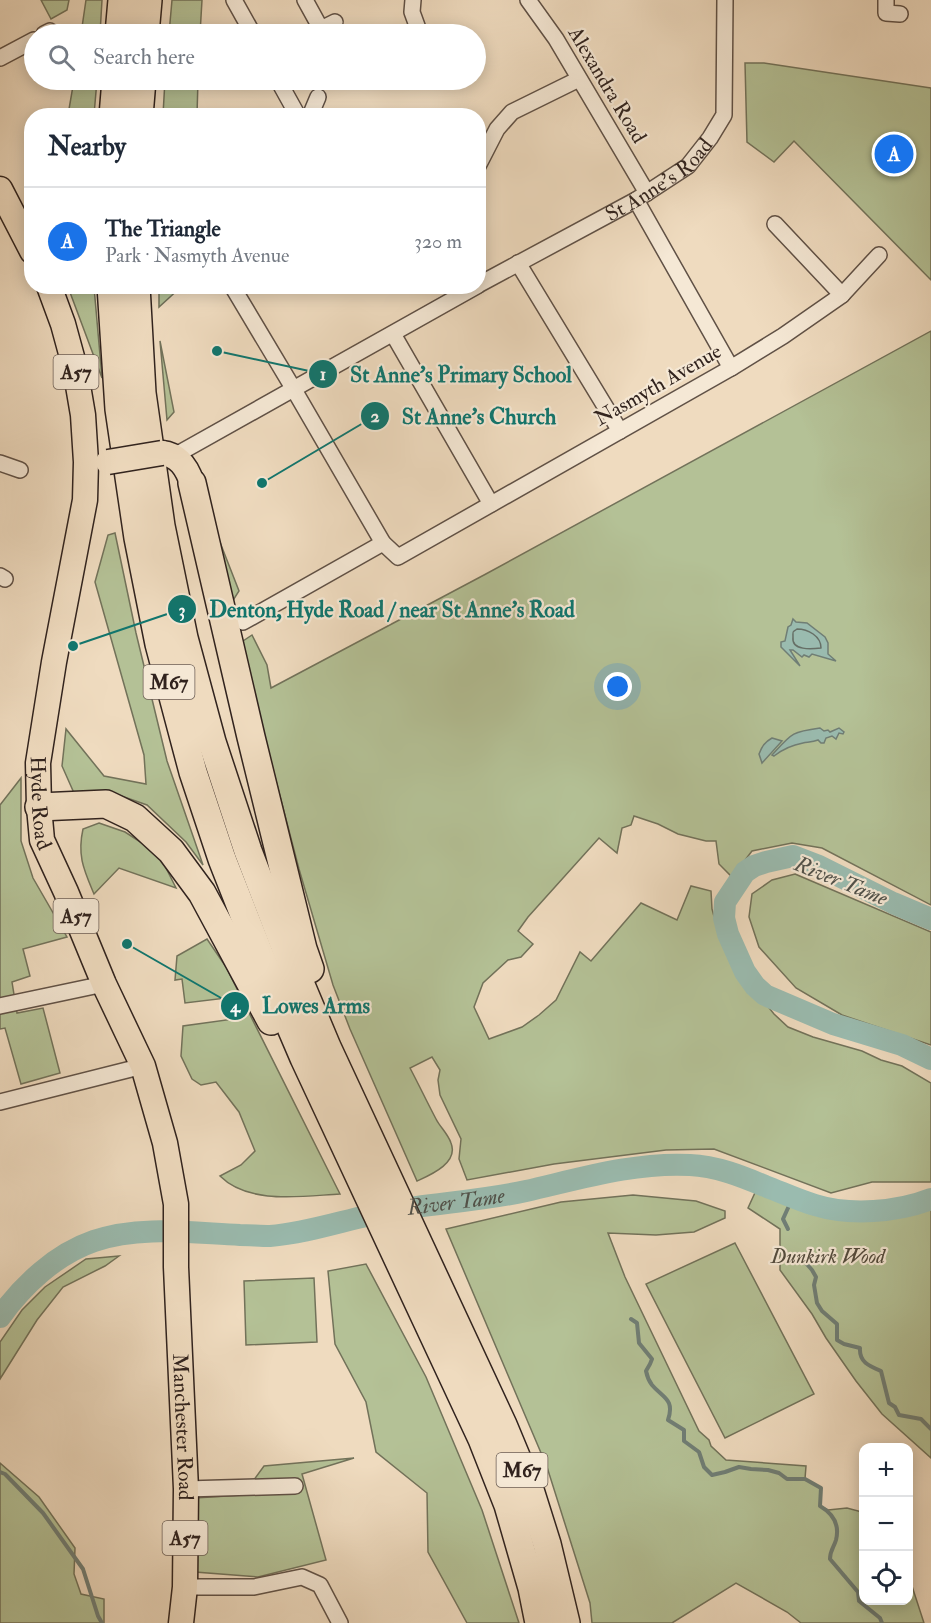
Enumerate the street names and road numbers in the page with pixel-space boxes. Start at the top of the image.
street label: Alexandra Road [561,21,653,149]
street label: St Anne's Road [600,132,719,228]
street label: Nasmyth Avenue [590,338,727,432]
road number: A57 [54,355,98,389]
road number: M67 [144,665,195,699]
street label: Hyde Road [24,756,59,855]
road number: A57 [54,899,98,933]
street label: Manchester Road [166,1353,200,1501]
road number: M67 [496,1453,548,1487]
road number: A57 [162,1521,207,1555]

